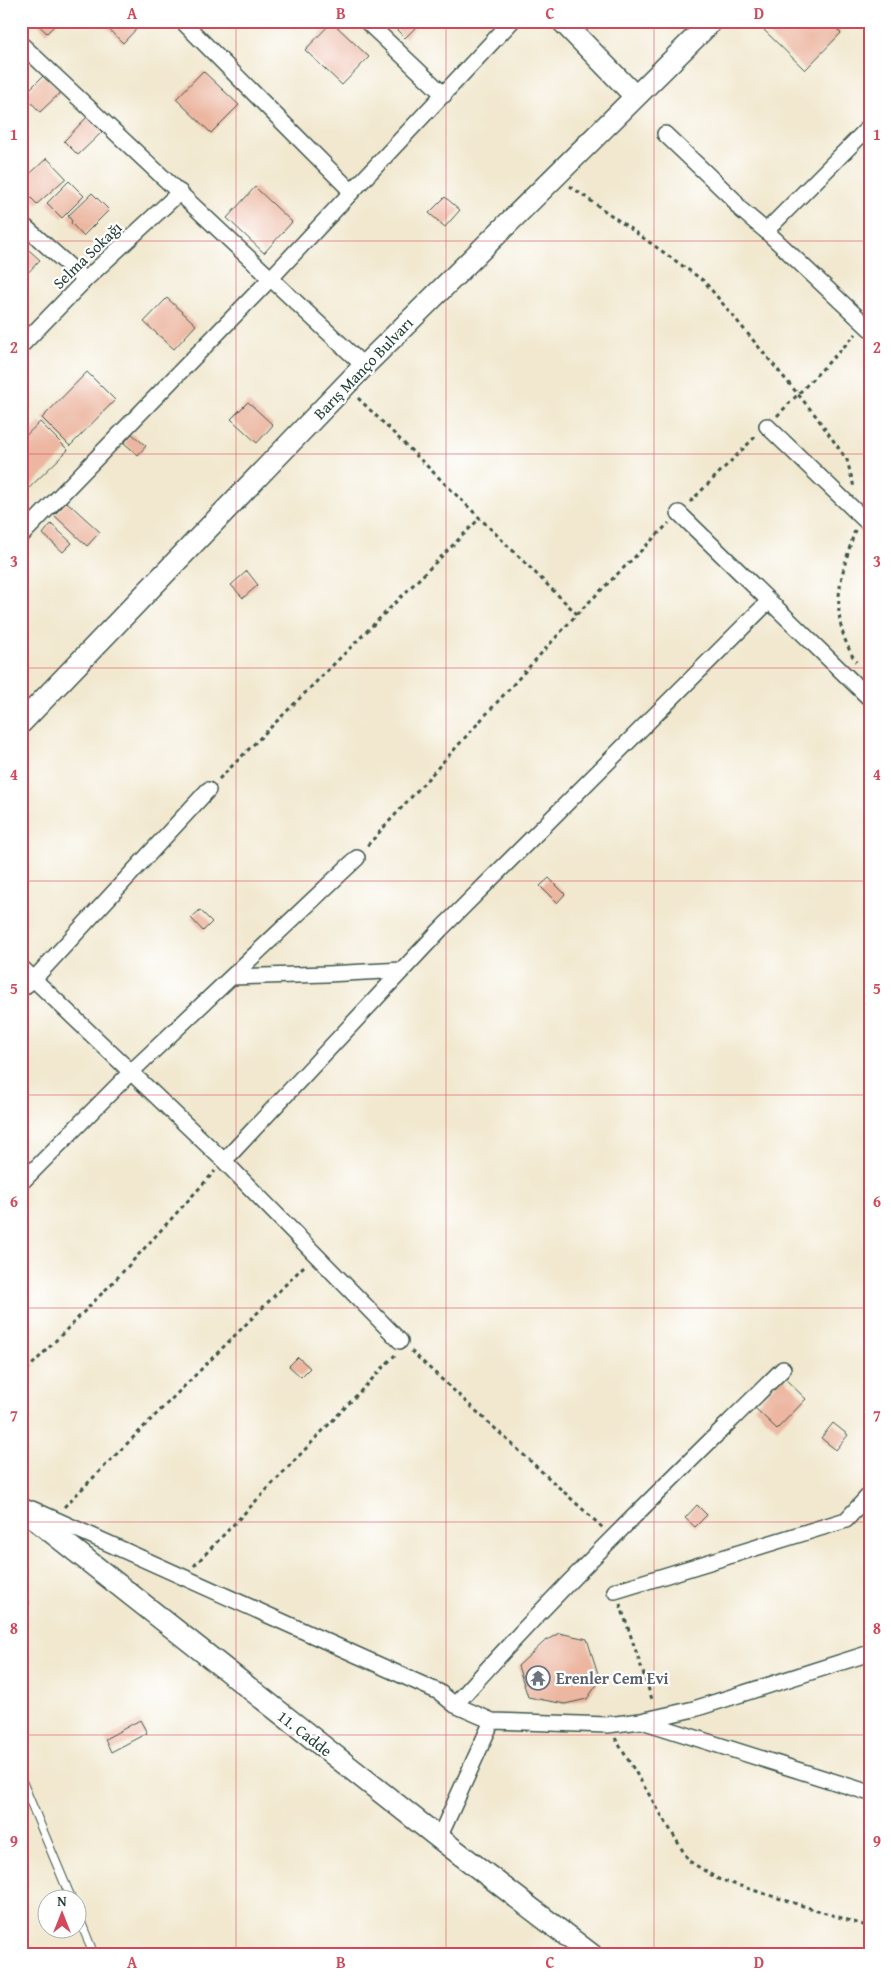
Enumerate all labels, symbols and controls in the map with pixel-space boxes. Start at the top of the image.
text: A [127,1,138,25]
text: B [336,1,346,25]
text: C [545,1,555,25]
text: D [754,1,764,25]
text: 1 [10,122,18,146]
text: 1 [873,122,881,146]
street label: Selma Sokağı [47,215,127,294]
street label: Barış Manço Bulvarı [308,311,419,425]
text: 2 [10,335,18,359]
text: 2 [873,335,881,359]
text: 3 [10,549,18,573]
text: 3 [873,549,881,573]
text: 4 [10,762,18,786]
text: 4 [873,762,881,786]
text: 5 [10,976,18,1000]
text: 5 [873,976,881,1000]
text: 6 [10,1189,18,1213]
text: 6 [873,1189,881,1213]
text: 7 [10,1403,18,1427]
text: 7 [873,1403,881,1427]
text: 8 [10,1616,18,1640]
text: 8 [873,1616,881,1640]
temple icon: Erenler Cem Evi [525,1665,551,1691]
place label: Erenler Cem Evi [556,1666,669,1690]
street label: 11. Cadde [273,1704,337,1762]
text: 9 [10,1829,18,1853]
text: 9 [873,1829,881,1853]
north arrow [38,1888,88,1938]
text: N [57,1891,67,1911]
text: A [127,1950,138,1974]
text: B [336,1950,346,1974]
text: C [545,1950,555,1974]
text: D [754,1950,764,1974]

